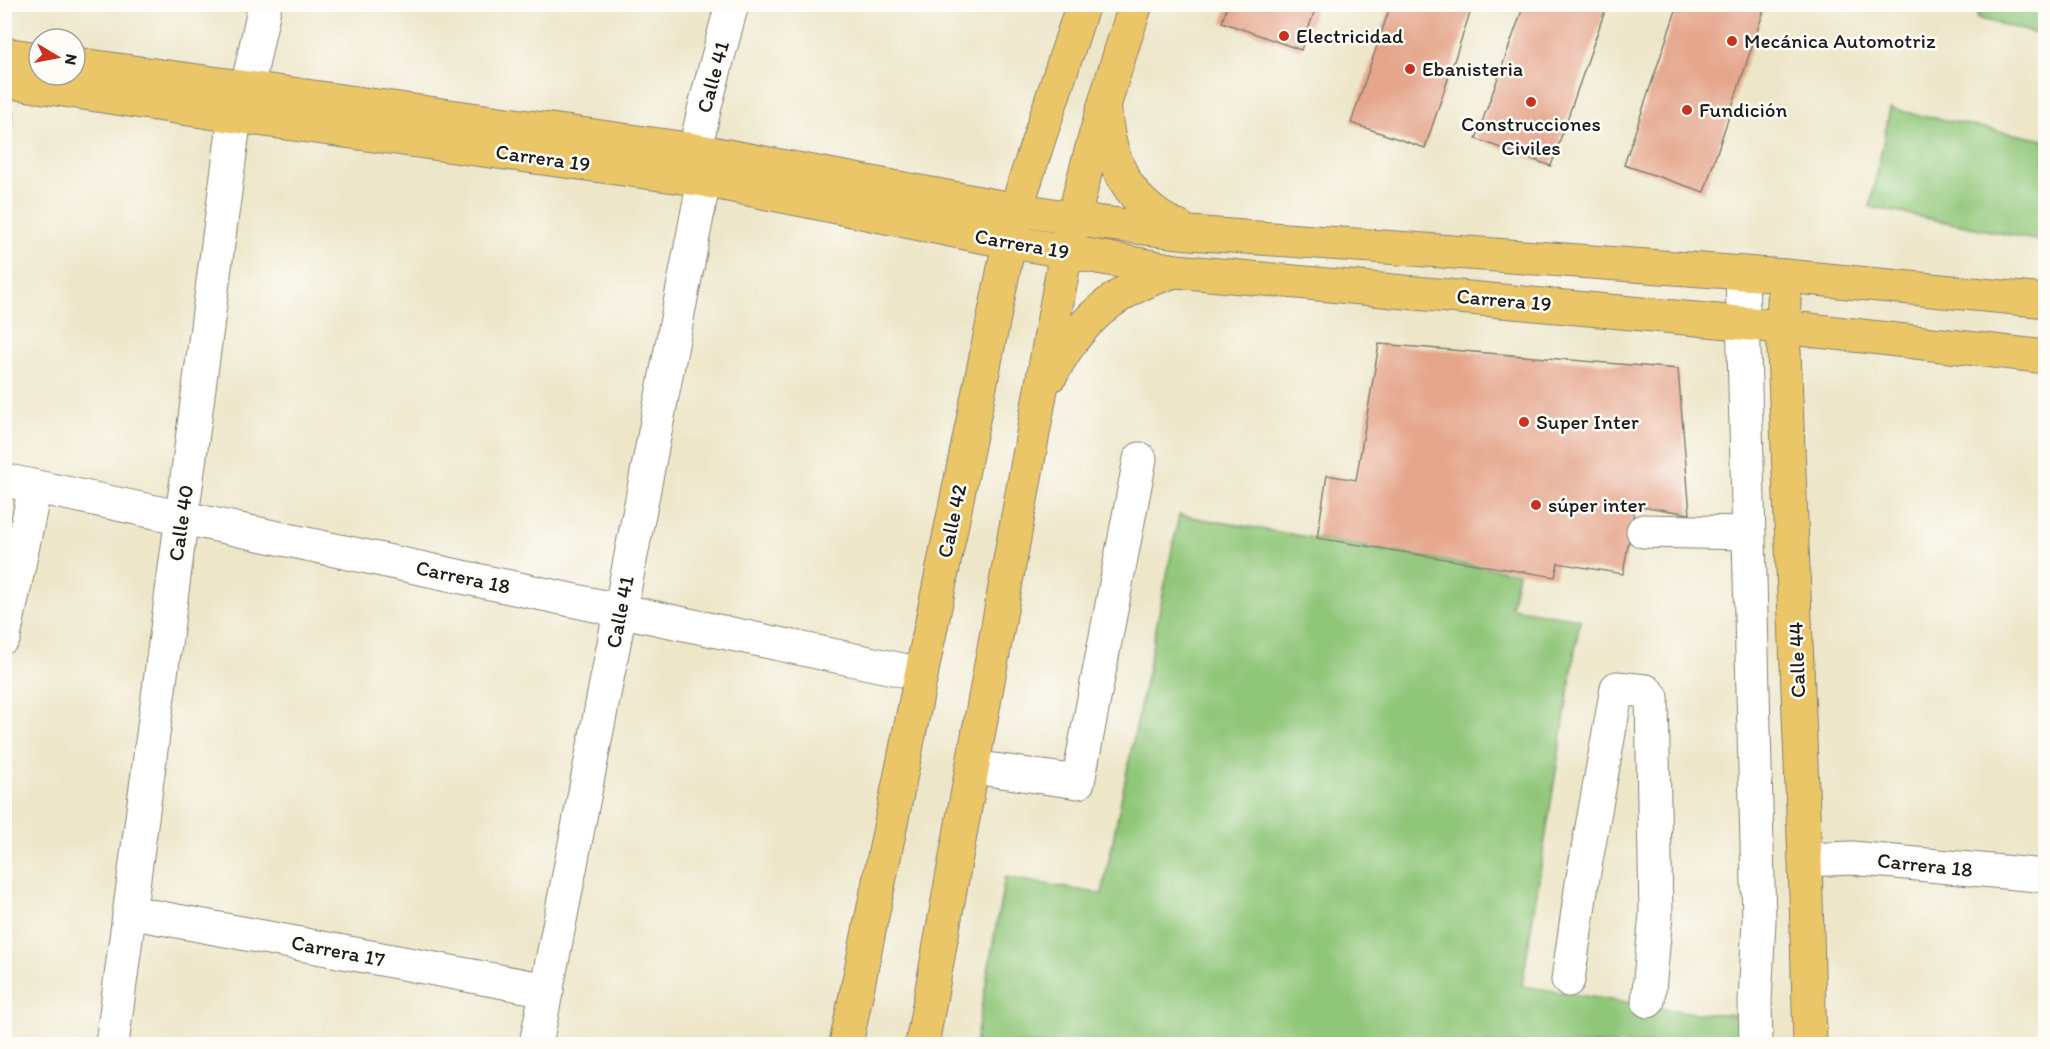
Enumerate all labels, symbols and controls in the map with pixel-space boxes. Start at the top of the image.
place label: Electricidad [1296,23,1404,48]
north arrow [27,27,87,87]
place label: Mecánica Automotriz [1744,28,1936,53]
marker: Electricidad [1277,29,1291,43]
marker: Mecánica Automotriz [1725,34,1739,48]
street label: Calle 41 [691,38,734,116]
text: N [61,53,82,66]
place label: Ebanisteria [1422,56,1523,81]
marker: Ebanisteria [1403,62,1417,76]
marker: Construcciones Civiles [1524,95,1538,109]
place label: Fundición [1699,97,1788,122]
marker: Fundición [1680,103,1694,117]
place label: Construcciones Civiles [1461,111,1601,160]
street label: Carrera 19 [494,138,592,177]
street label: Carrera 19 [973,223,1071,264]
street label: Carrera 19 [1455,283,1553,316]
place label: Super Inter [1536,409,1639,434]
marker: Super Inter [1517,415,1531,429]
street label: Calle 42 [932,482,972,560]
street label: Calle 40 [163,483,198,563]
place label: súper inter [1548,492,1647,517]
marker: súper inter [1529,498,1543,512]
street label: Carrera 18 [414,554,513,599]
street label: Calle 41 [600,573,639,650]
street label: Calle 44 [1783,621,1810,699]
street label: Carrera 18 [1876,847,1974,882]
street label: Carrera 17 [289,929,387,972]

